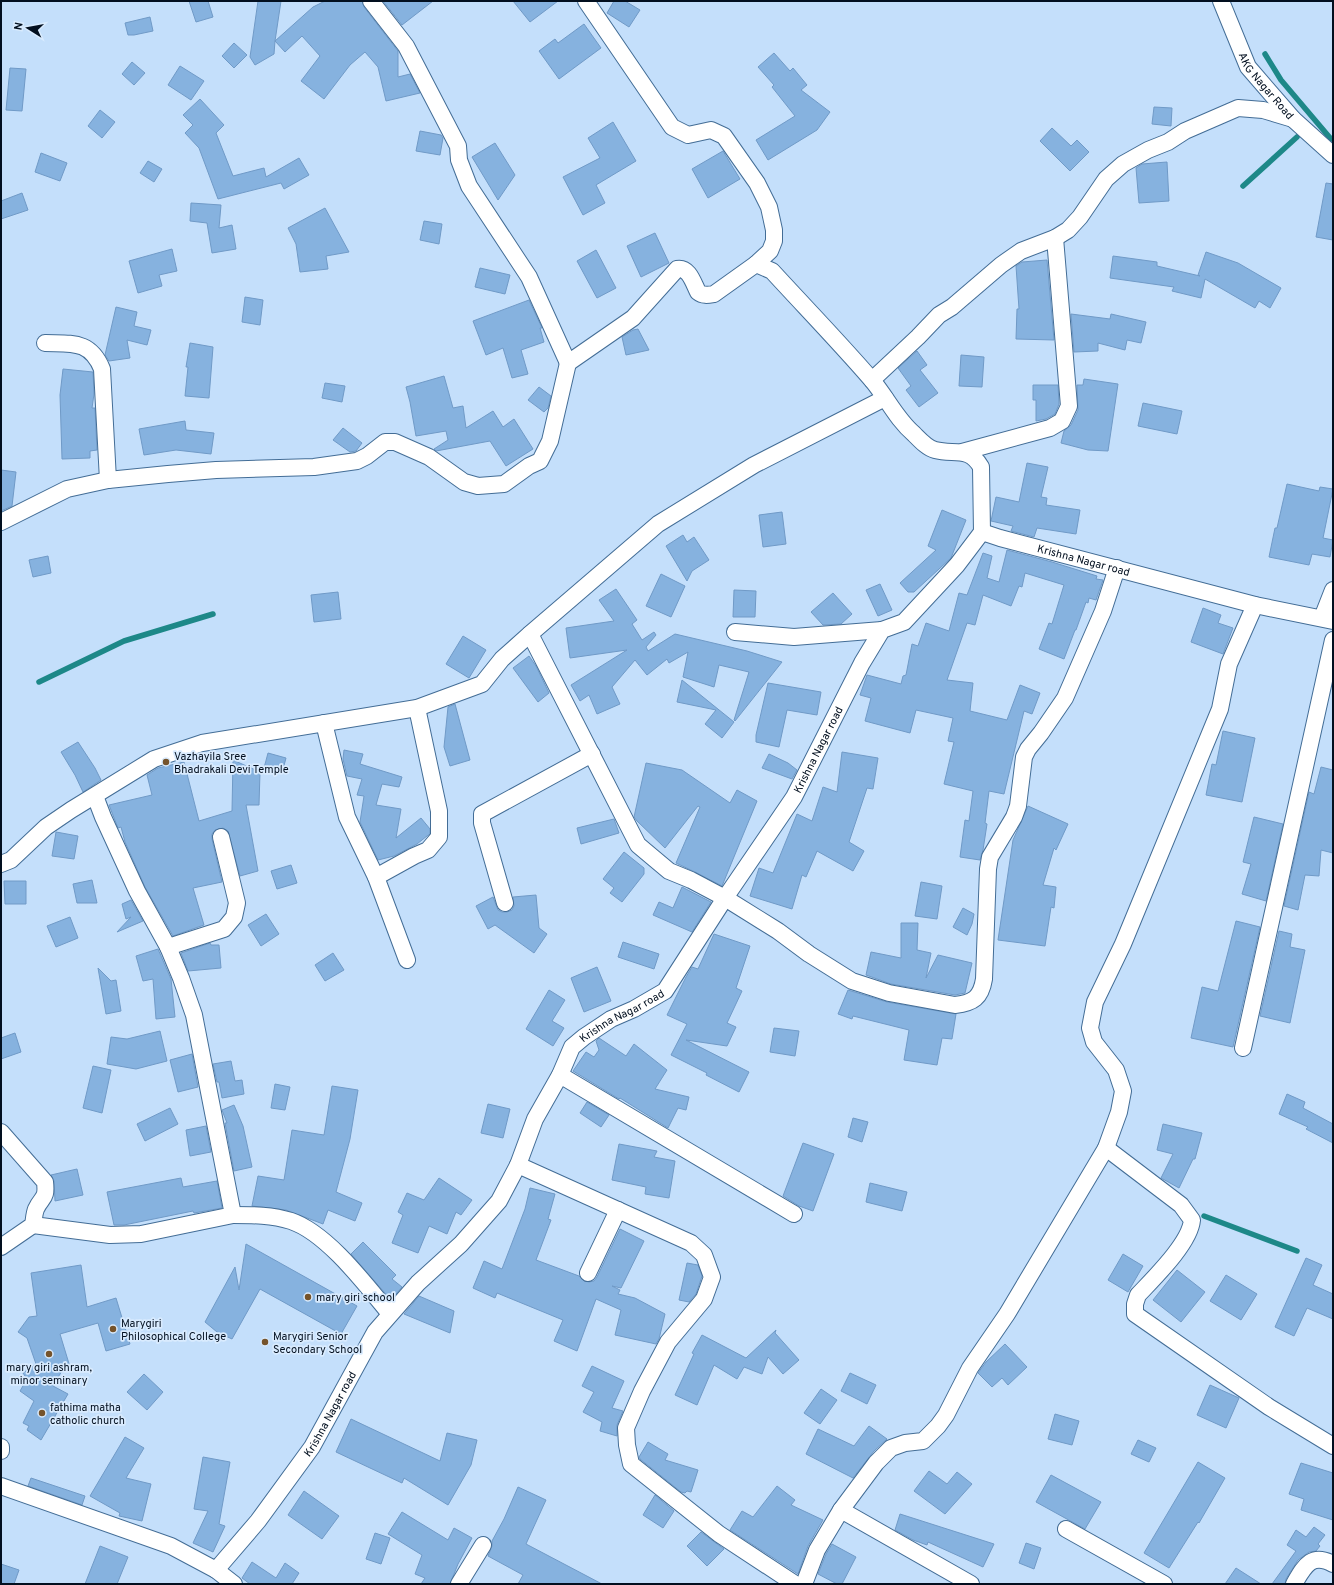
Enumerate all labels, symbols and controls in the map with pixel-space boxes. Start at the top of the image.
north arrow [8,8,48,48]
text: N [12,21,27,31]
street label: AKG Nagar Road [1235,50,1296,123]
street label: Krishna Nagar road [1036,542,1131,580]
street label: Krishna Nagar road [791,704,847,796]
place label: Vazhayila Sree Bhadrakali Devi Temple [174,750,289,777]
marker: Vazhayila Sree Bhadrakali Devi Temple [161,757,171,767]
street label: Krishna Nagar road [577,987,667,1046]
place label: mary giri school [316,1291,395,1305]
marker: mary giri school [303,1292,313,1302]
place label: Marygiri Philosophical College [121,1317,226,1344]
marker: Marygiri Philosophical College [108,1324,118,1334]
place label: Marygiri Senior Secondary School [273,1330,362,1357]
marker: Marygiri Senior Secondary School [260,1337,270,1347]
marker: mary giri ashram, minor seminary [44,1349,54,1359]
place label: mary giri ashram, minor seminary [6,1361,93,1388]
street label: Krishna Nagar road [301,1369,360,1460]
place label: fathima matha catholic church [50,1401,125,1428]
marker: fathima matha catholic church [37,1408,47,1418]

